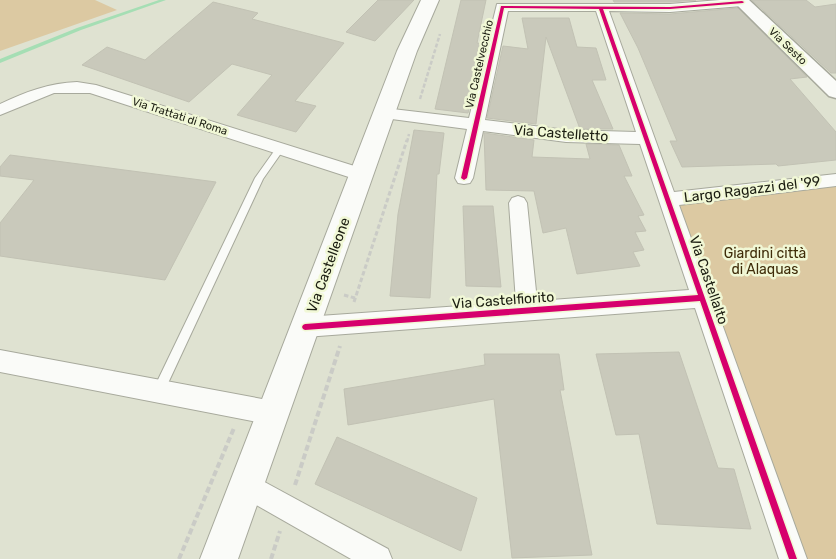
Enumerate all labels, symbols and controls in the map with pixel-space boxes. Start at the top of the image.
street label: Via Castelvecchio [463,19,496,110]
street label: Via Sesto [766,25,809,68]
street label: Via Trattati di Roma [131,95,229,138]
street label: Via Castelletto [513,122,609,145]
street label: Largo Ragazzi del '99 [683,173,821,206]
street label: Via Castelleone [303,215,354,315]
street label: Via Castellalto [685,234,732,327]
park label: Giardini città di Alaquas [724,245,806,278]
street label: Via Castelfiorito [451,288,555,313]

